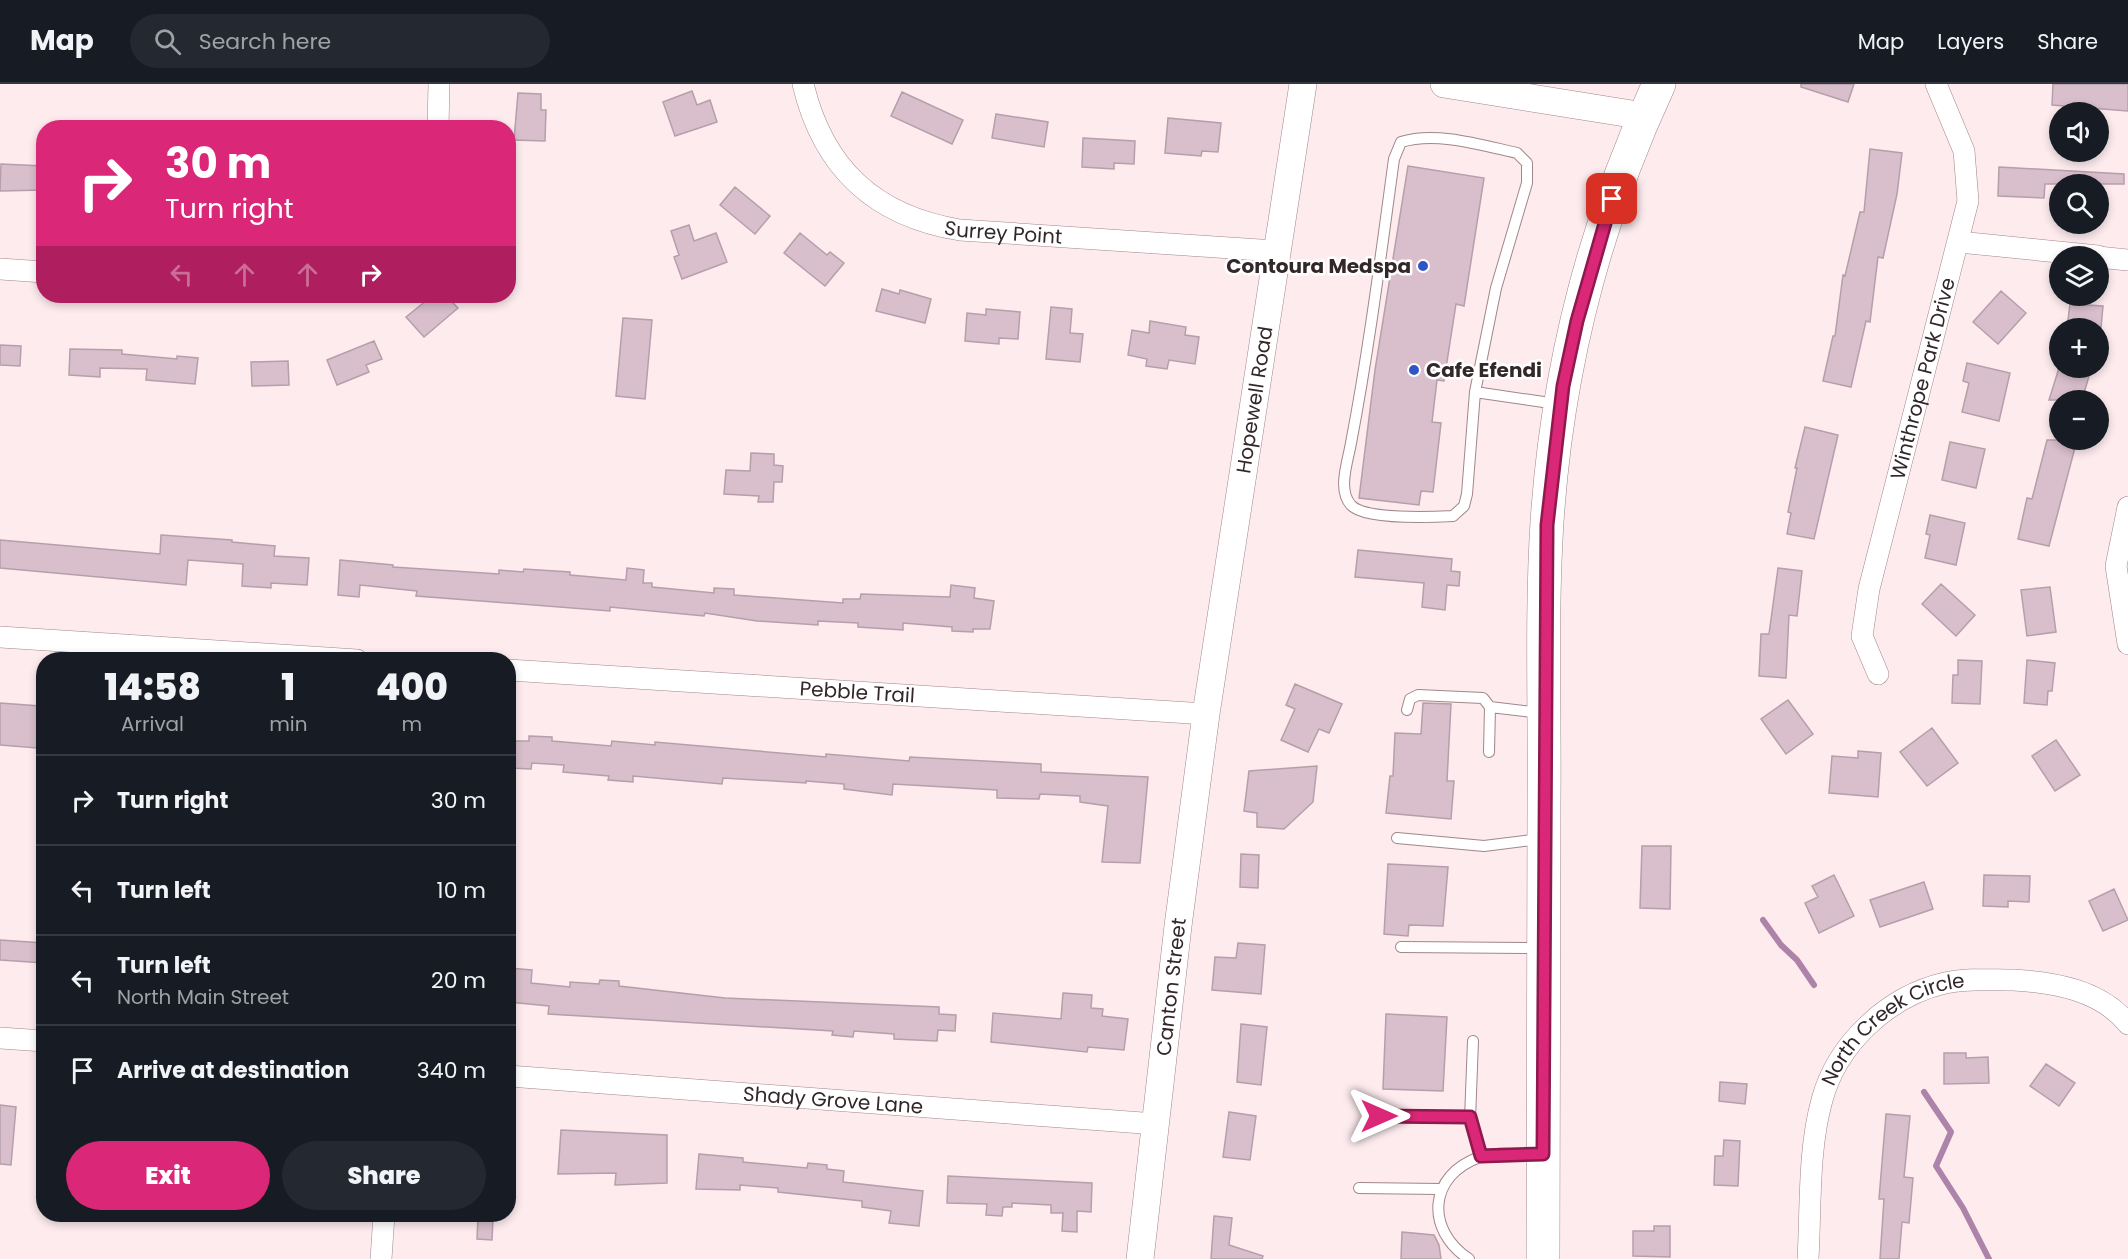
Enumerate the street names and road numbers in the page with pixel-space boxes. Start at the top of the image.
street label: Surrey Point [942,213,1063,251]
street label: Winthrope Park Drive [1884,275,1962,482]
street label: Hopewell Road [1229,324,1280,475]
street label: Pebble Trail [799,674,916,710]
street label: Canton Street [1149,916,1193,1057]
street label: North Creek Circle [1814,966,1966,1090]
street label: Shady Grove Lane [742,1079,924,1121]

